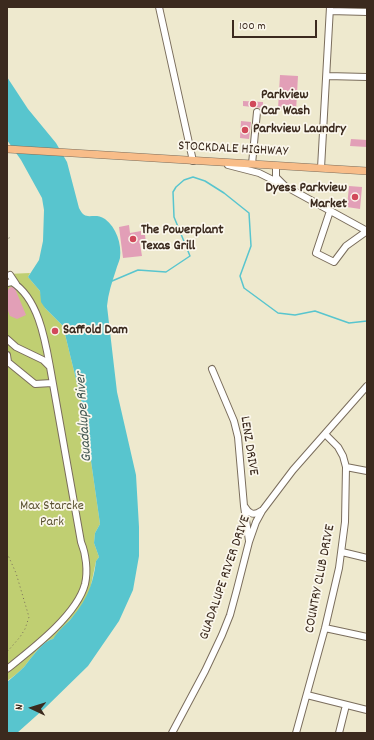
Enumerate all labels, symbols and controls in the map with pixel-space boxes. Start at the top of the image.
scale bar [234,12,319,38]
text: 100 m [239,18,266,35]
place label: Parkview Car Wash [261,88,310,120]
marker: Parkview Car Wash [248,99,258,109]
place label: Parkview Laundry [253,122,346,138]
marker: Parkview Laundry [240,125,250,135]
street label: STOCKDALE HIGHWAY [178,139,288,161]
place label: Dyess Parkview Market [266,181,347,214]
marker: Dyess Parkview Market [350,192,360,202]
place label: The Powerplant Texas Grill [141,223,223,256]
marker: The Powerplant Texas Grill [128,234,138,244]
place label: Saffold Dam [63,323,128,339]
marker: Saffold Dam [50,326,60,336]
water label: Guadalupe River [73,371,97,463]
street label: LENZ DRIVE [235,415,261,477]
park label: Max Starcke Park [20,499,84,532]
street label: GUADALUPE RIVER DRIVE [197,514,255,642]
street label: COUNTRY CLUB DRIVE [302,523,340,635]
north arrow [12,688,52,728]
text: N [12,704,28,710]

